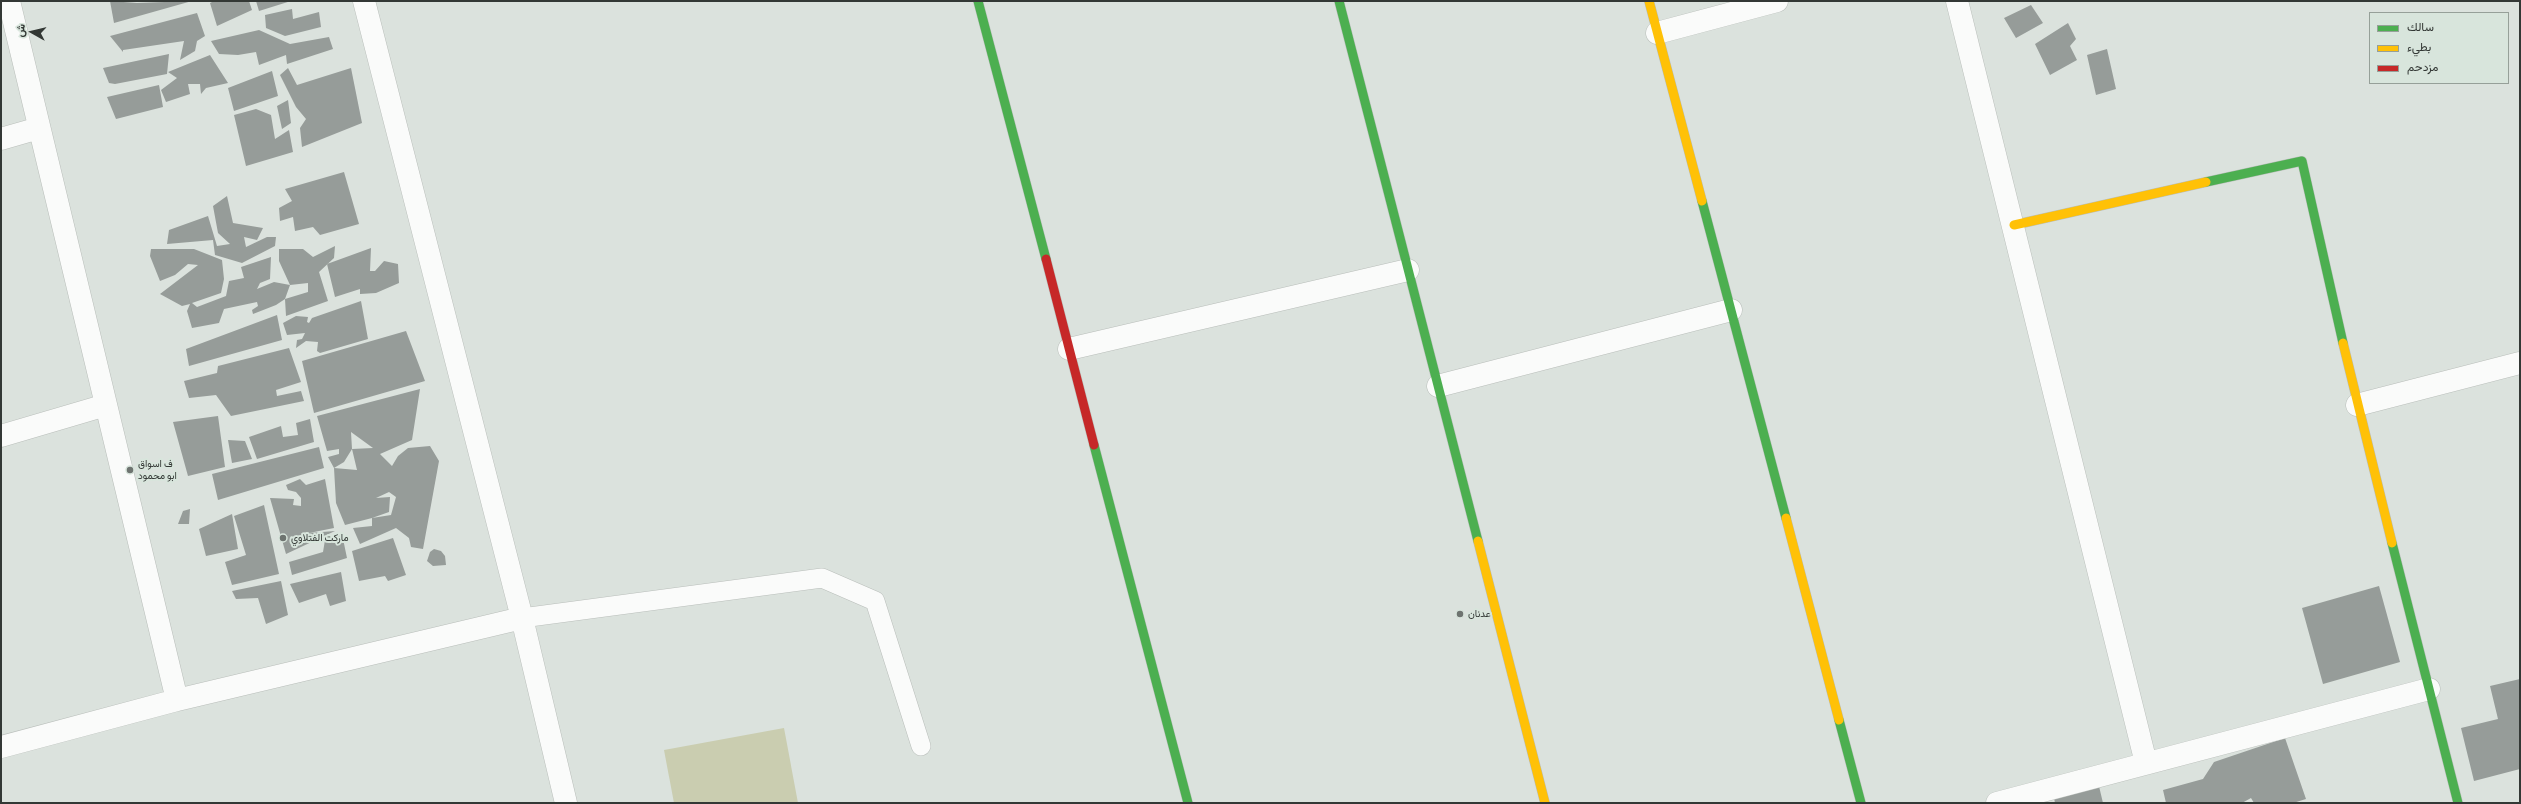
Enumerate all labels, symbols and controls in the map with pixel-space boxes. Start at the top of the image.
north arrow [12,12,52,52]
legend [2369,12,2509,84]
text: سالك [2407,19,2434,33]
text: ش [12,23,27,38]
text: بطيء [2407,39,2431,53]
text: مزدحم [2407,59,2438,73]
place label: ف اسواق ابو محمود [138,458,177,482]
marker: ف اسواق ابو محمود [125,465,135,475]
place label: ماركت الفتلاوي [291,532,349,544]
marker: ماركت الفتلاوي [278,533,288,543]
place label: عدنان [1468,608,1491,620]
marker: عدنان [1455,609,1465,619]

